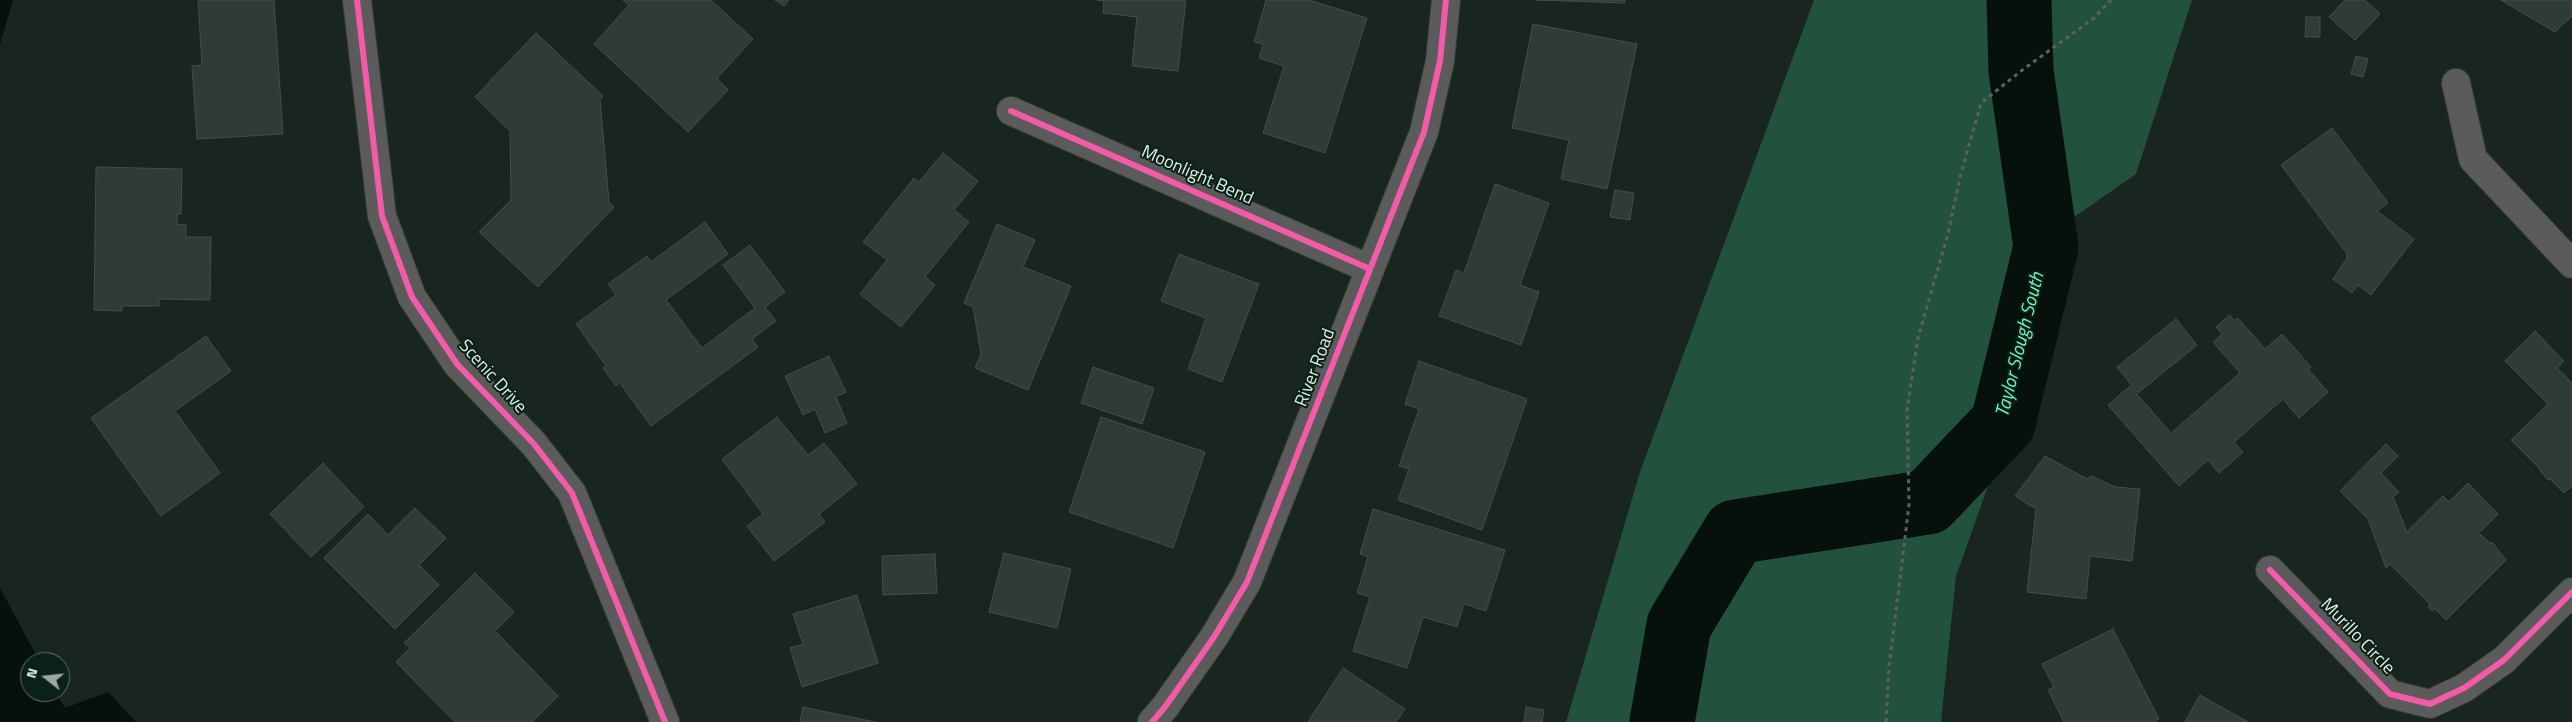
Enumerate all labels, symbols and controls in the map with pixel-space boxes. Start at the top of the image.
street label: Moonlight Bend [1138,142,1256,210]
water label: Taylor Slough South [1992,270,2050,420]
street label: River Road [1291,326,1341,410]
street label: Scenic Drive [453,336,531,418]
street label: Murillo Circle [2315,594,2399,680]
north arrow [20,652,70,702]
text: N [20,665,42,681]

